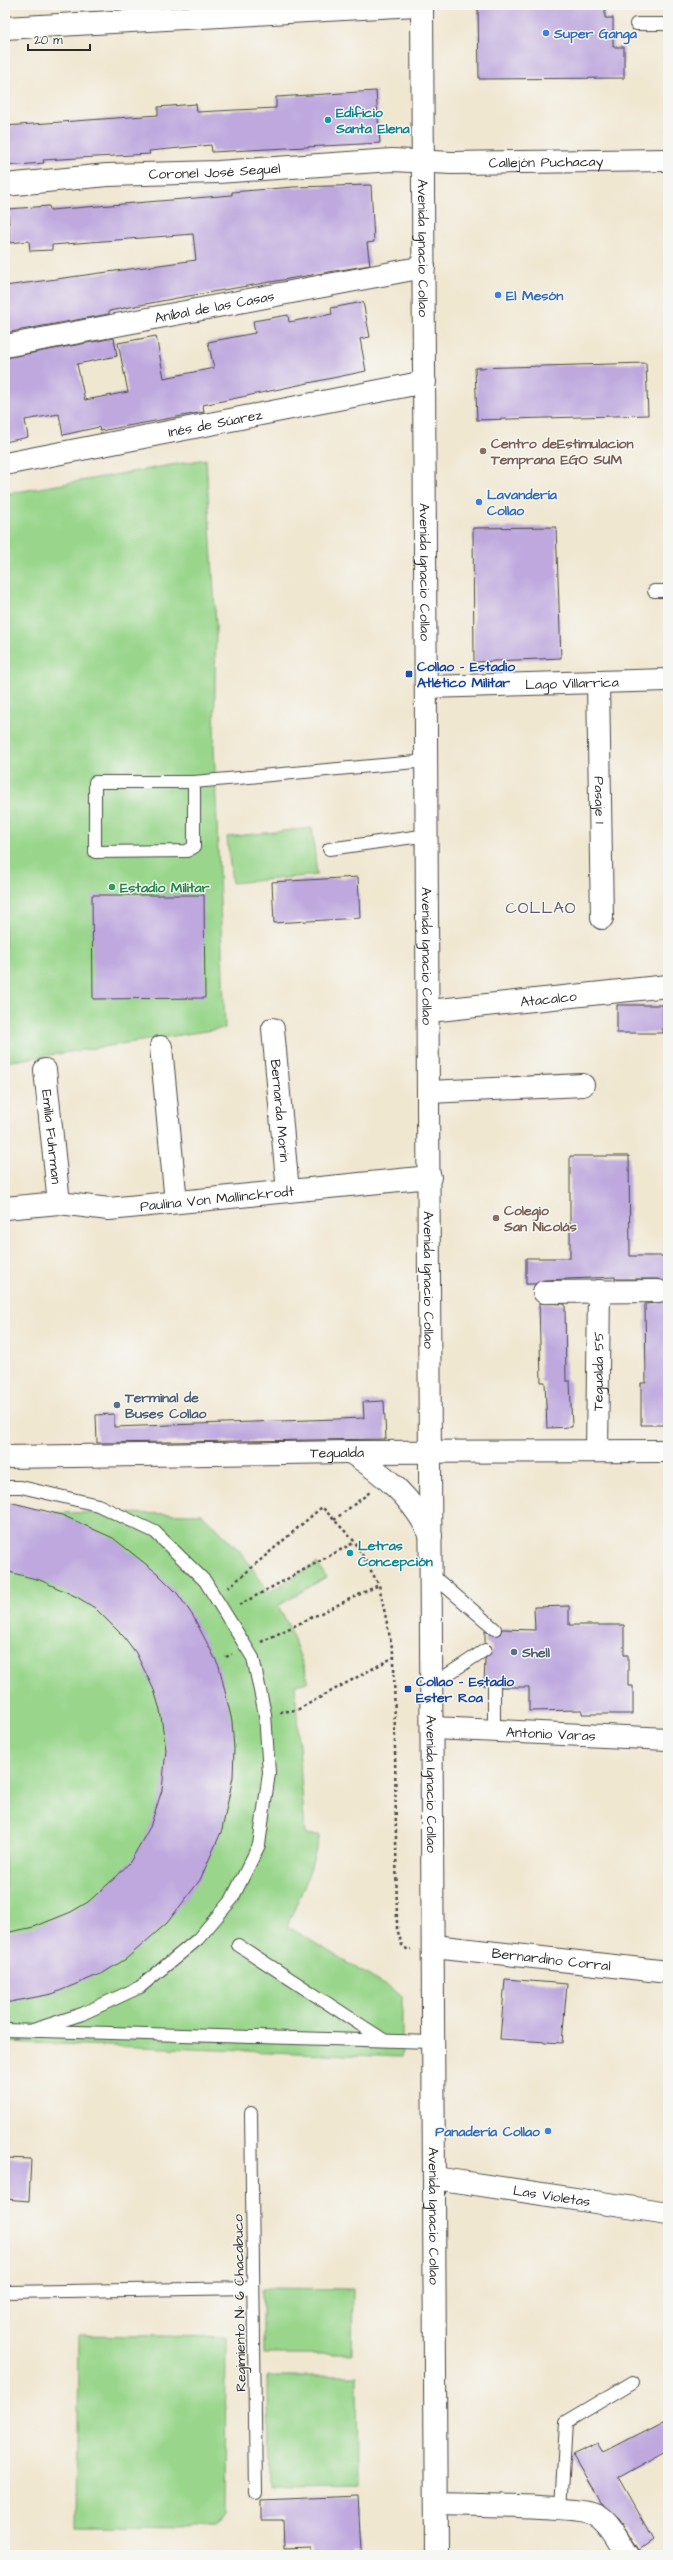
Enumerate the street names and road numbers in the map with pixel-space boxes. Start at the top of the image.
street label: Callejón Puchacay [489,152,604,173]
street label: Coronel José Seguel [148,159,281,185]
street label: Avenida Ignacio Collao [412,179,433,317]
street label: Aníbal de las Casas [153,286,276,329]
street label: Inés de Súarez [167,405,264,443]
street label: Avenida Ignacio Collao [414,503,434,641]
street label: Lago Villarrica [525,672,619,695]
street label: Pasaje 1 [589,776,609,824]
street label: Avenida Ignacio Collao [416,887,437,1025]
street label: Atacalco [519,987,578,1012]
street label: Bernarda Morin [265,1058,294,1163]
street label: Emilia Fuhrman [36,1088,66,1185]
street label: Paulina Von Mallinckrodt [139,1182,295,1217]
street label: Avenida Ignacio Collao [418,1211,438,1349]
street label: Tegualda 55 [589,1331,609,1411]
street label: Tegualda [310,1443,364,1464]
street label: Avenida Ignacio Collao [420,1715,441,1853]
street label: Antonio Varas [505,1722,596,1747]
street label: Bernardino Corral [491,1943,612,1977]
street label: Avenida Ignacio Collao [423,2147,444,2285]
street label: Las Violetas [512,2181,592,2212]
street label: Regimiento Nº 6 Chacabuco [228,2214,252,2392]

